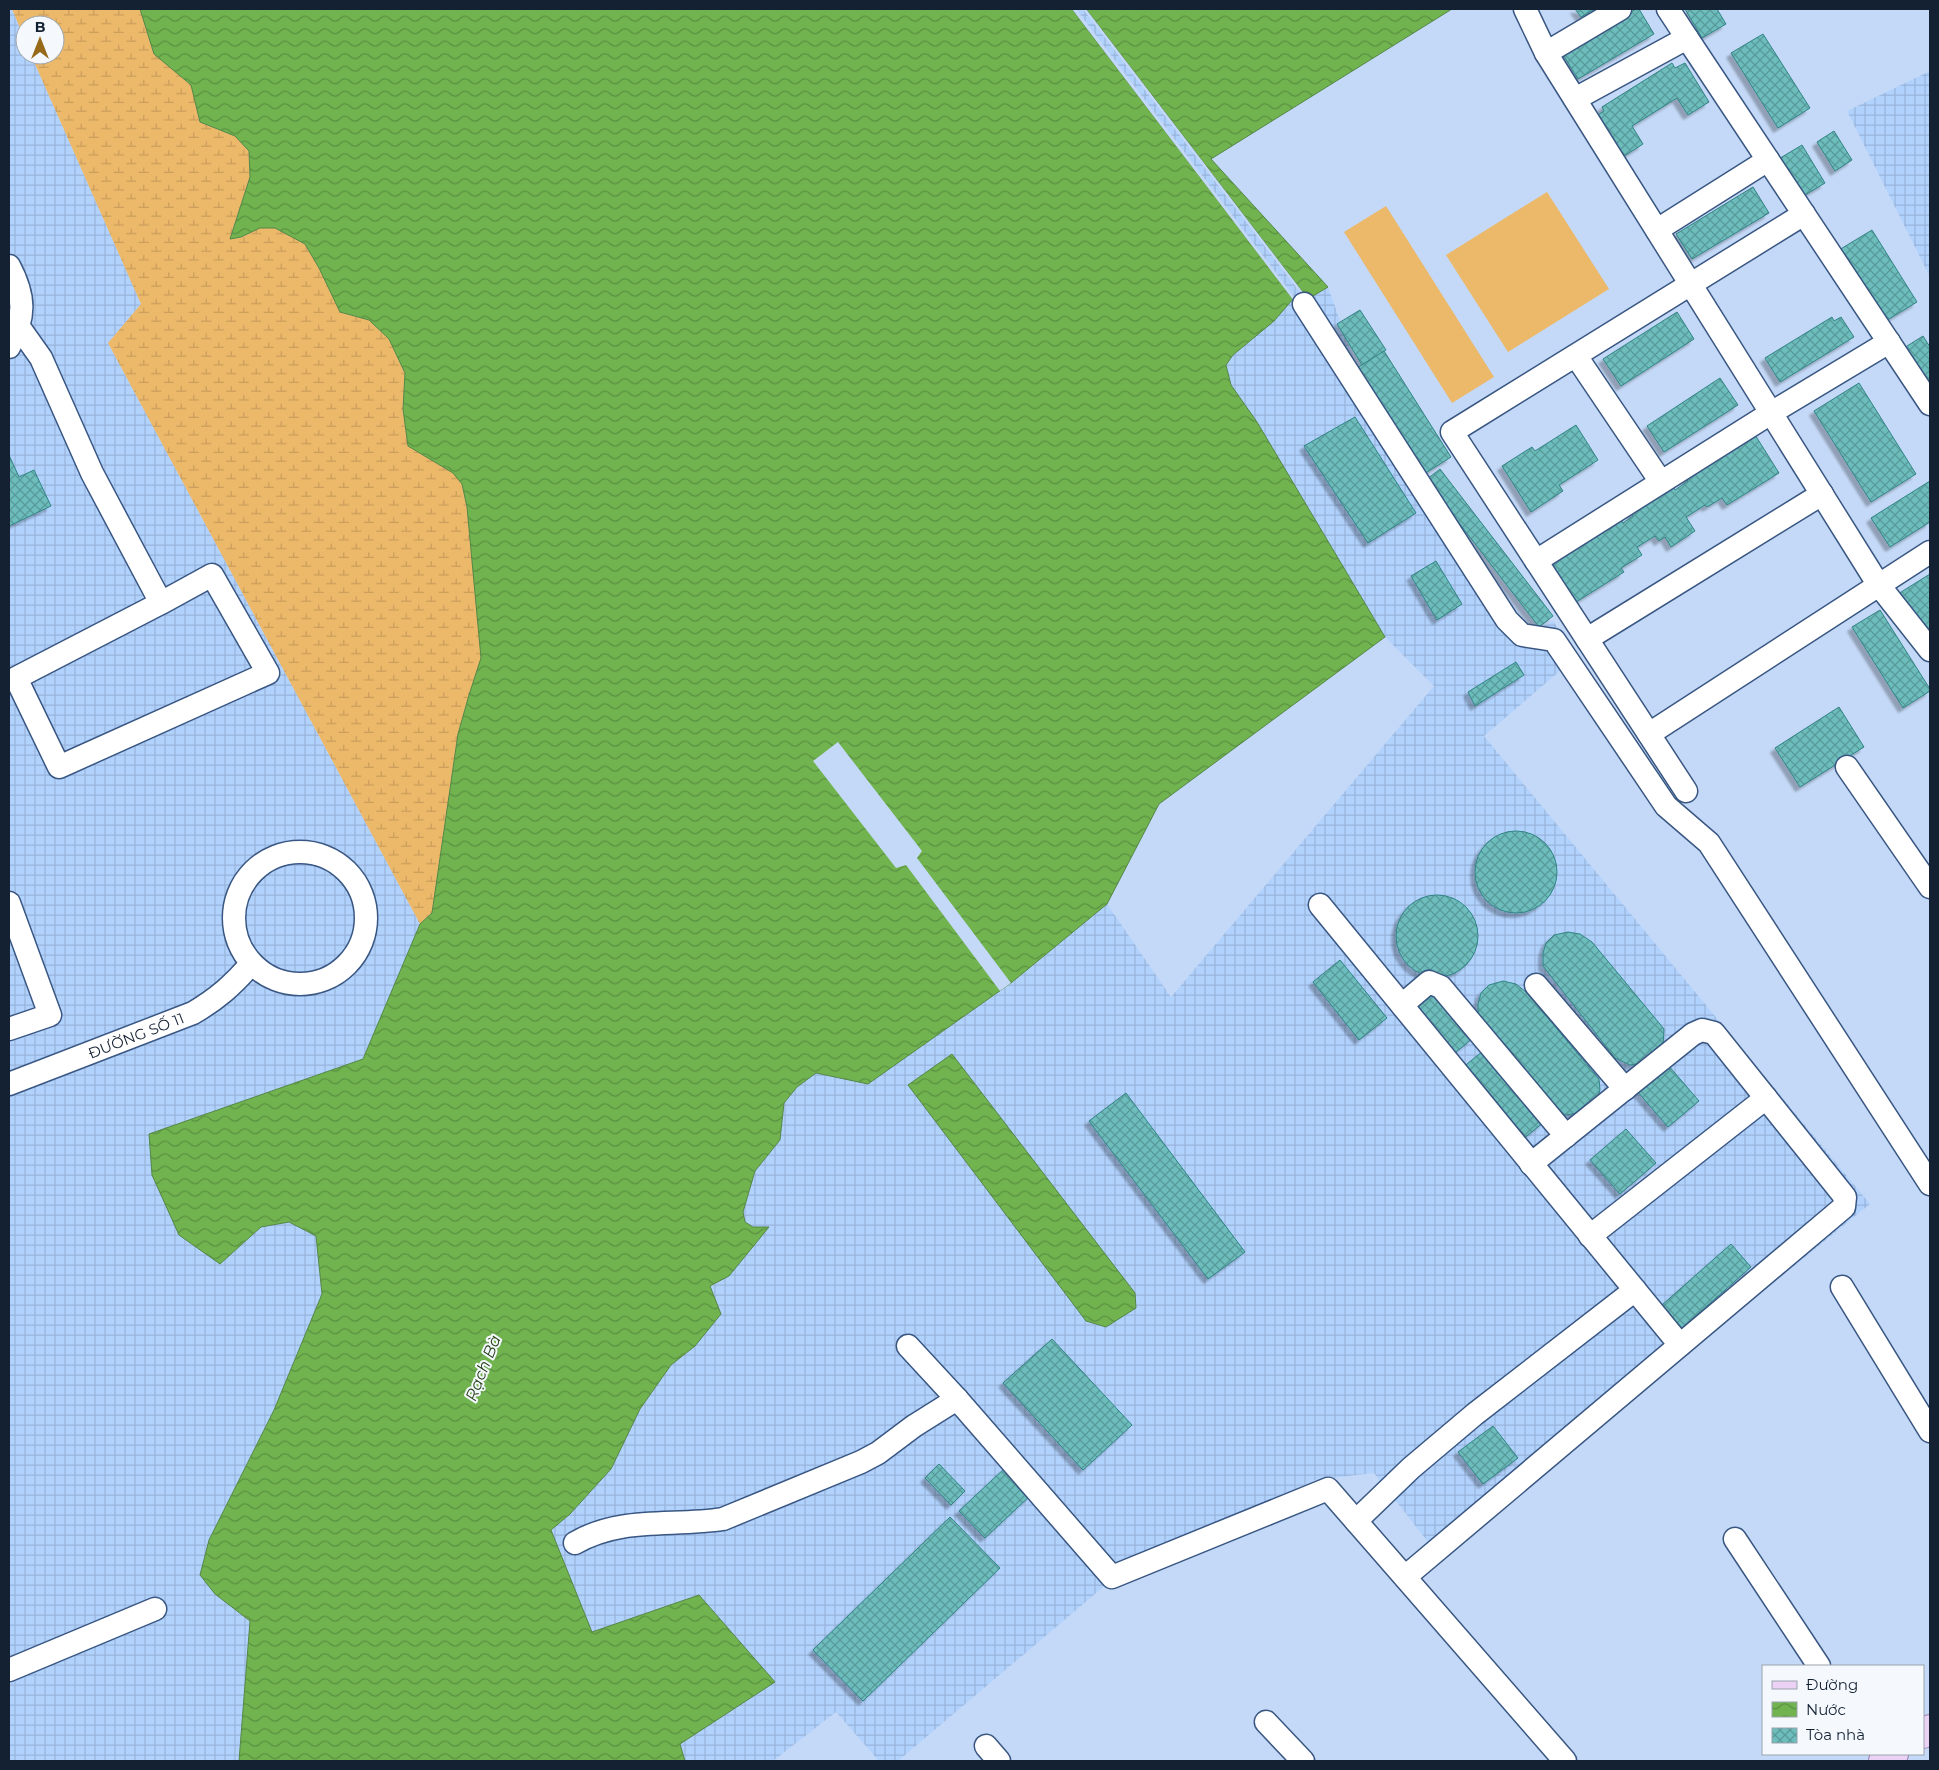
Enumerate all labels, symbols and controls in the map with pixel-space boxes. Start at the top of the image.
north arrow [15,15,65,65]
text: B [35,18,46,36]
street label: ĐƯỜNG SỐ 11 [85,1008,187,1062]
water label: Rạch Bà [461,1332,505,1404]
legend [1762,1665,1924,1755]
text: Đường [1806,1675,1858,1694]
text: Nước [1806,1700,1846,1719]
text: Tòa nhà [1806,1725,1865,1744]

